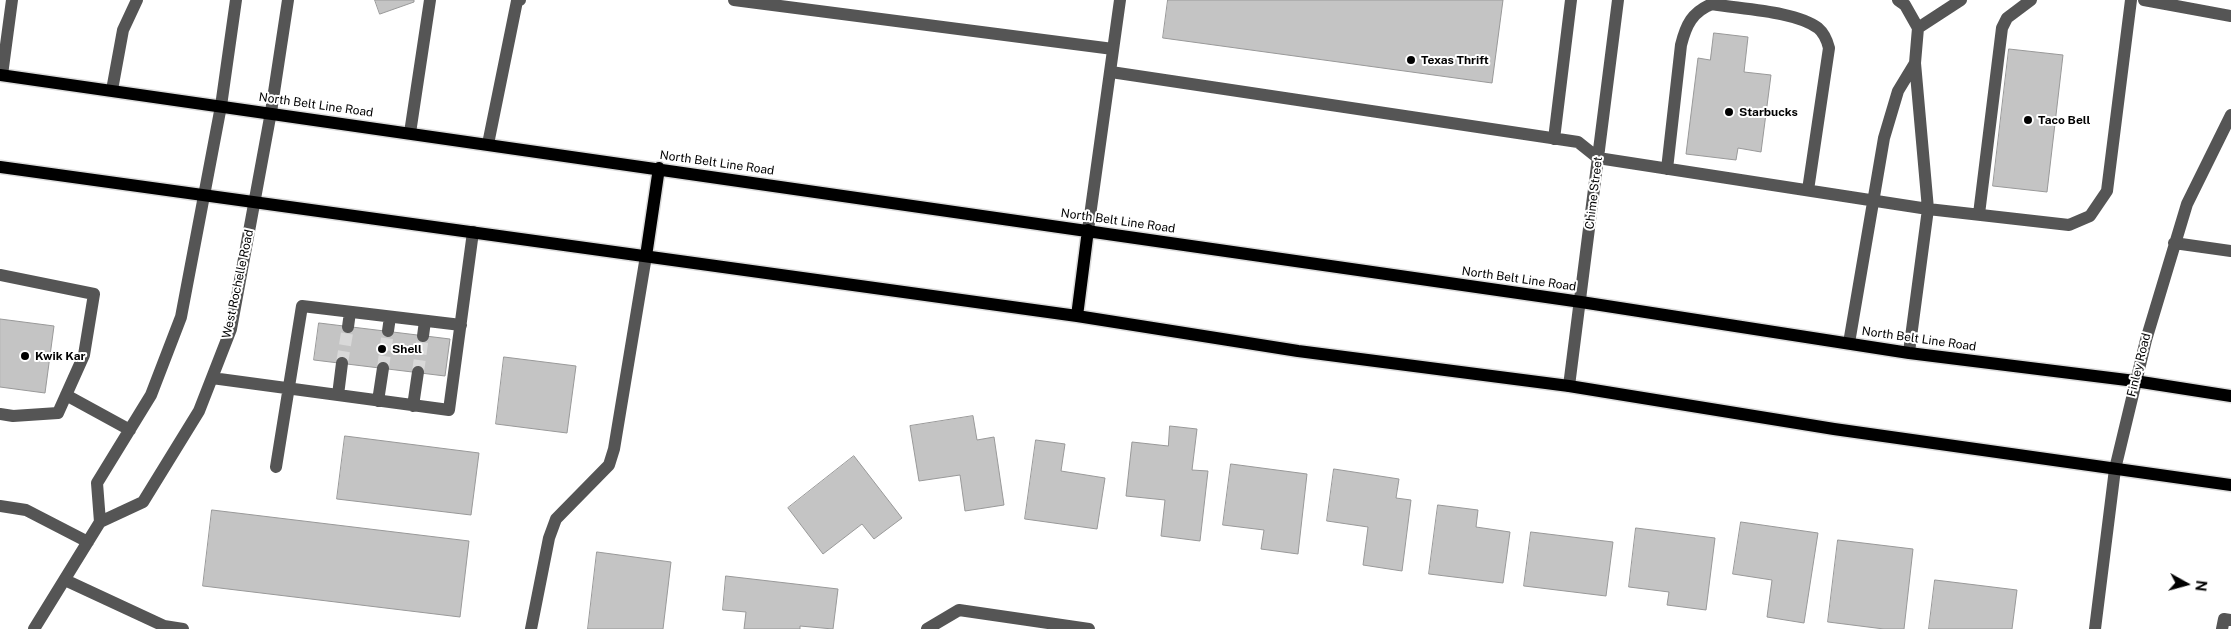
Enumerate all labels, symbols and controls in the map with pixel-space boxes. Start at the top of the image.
place label: Texas Thrift [1421,53,1489,67]
marker: Texas Thrift [1405,54,1417,66]
street label: North Belt Line Road [258,90,374,120]
place label: Starbucks [1739,105,1798,119]
marker: Starbucks [1723,106,1735,118]
place label: Taco Bell [2038,113,2091,127]
marker: Taco Bell [2022,114,2034,126]
street label: North Belt Line Road [659,148,775,178]
street label: Chime Street [1582,156,1606,230]
street label: North Belt Line Road [1060,206,1176,236]
street label: West Rochelle Road [219,228,257,340]
street label: North Belt Line Road [1461,264,1577,294]
street label: North Belt Line Road [1861,324,1977,354]
street label: Finley Road [2124,332,2154,398]
place label: Shell [392,342,422,356]
marker: Shell [376,343,388,355]
place label: Kwik Kar [35,349,86,363]
marker: Kwik Kar [19,350,31,362]
north arrow [2161,559,2211,609]
text: N [2192,579,2209,592]

